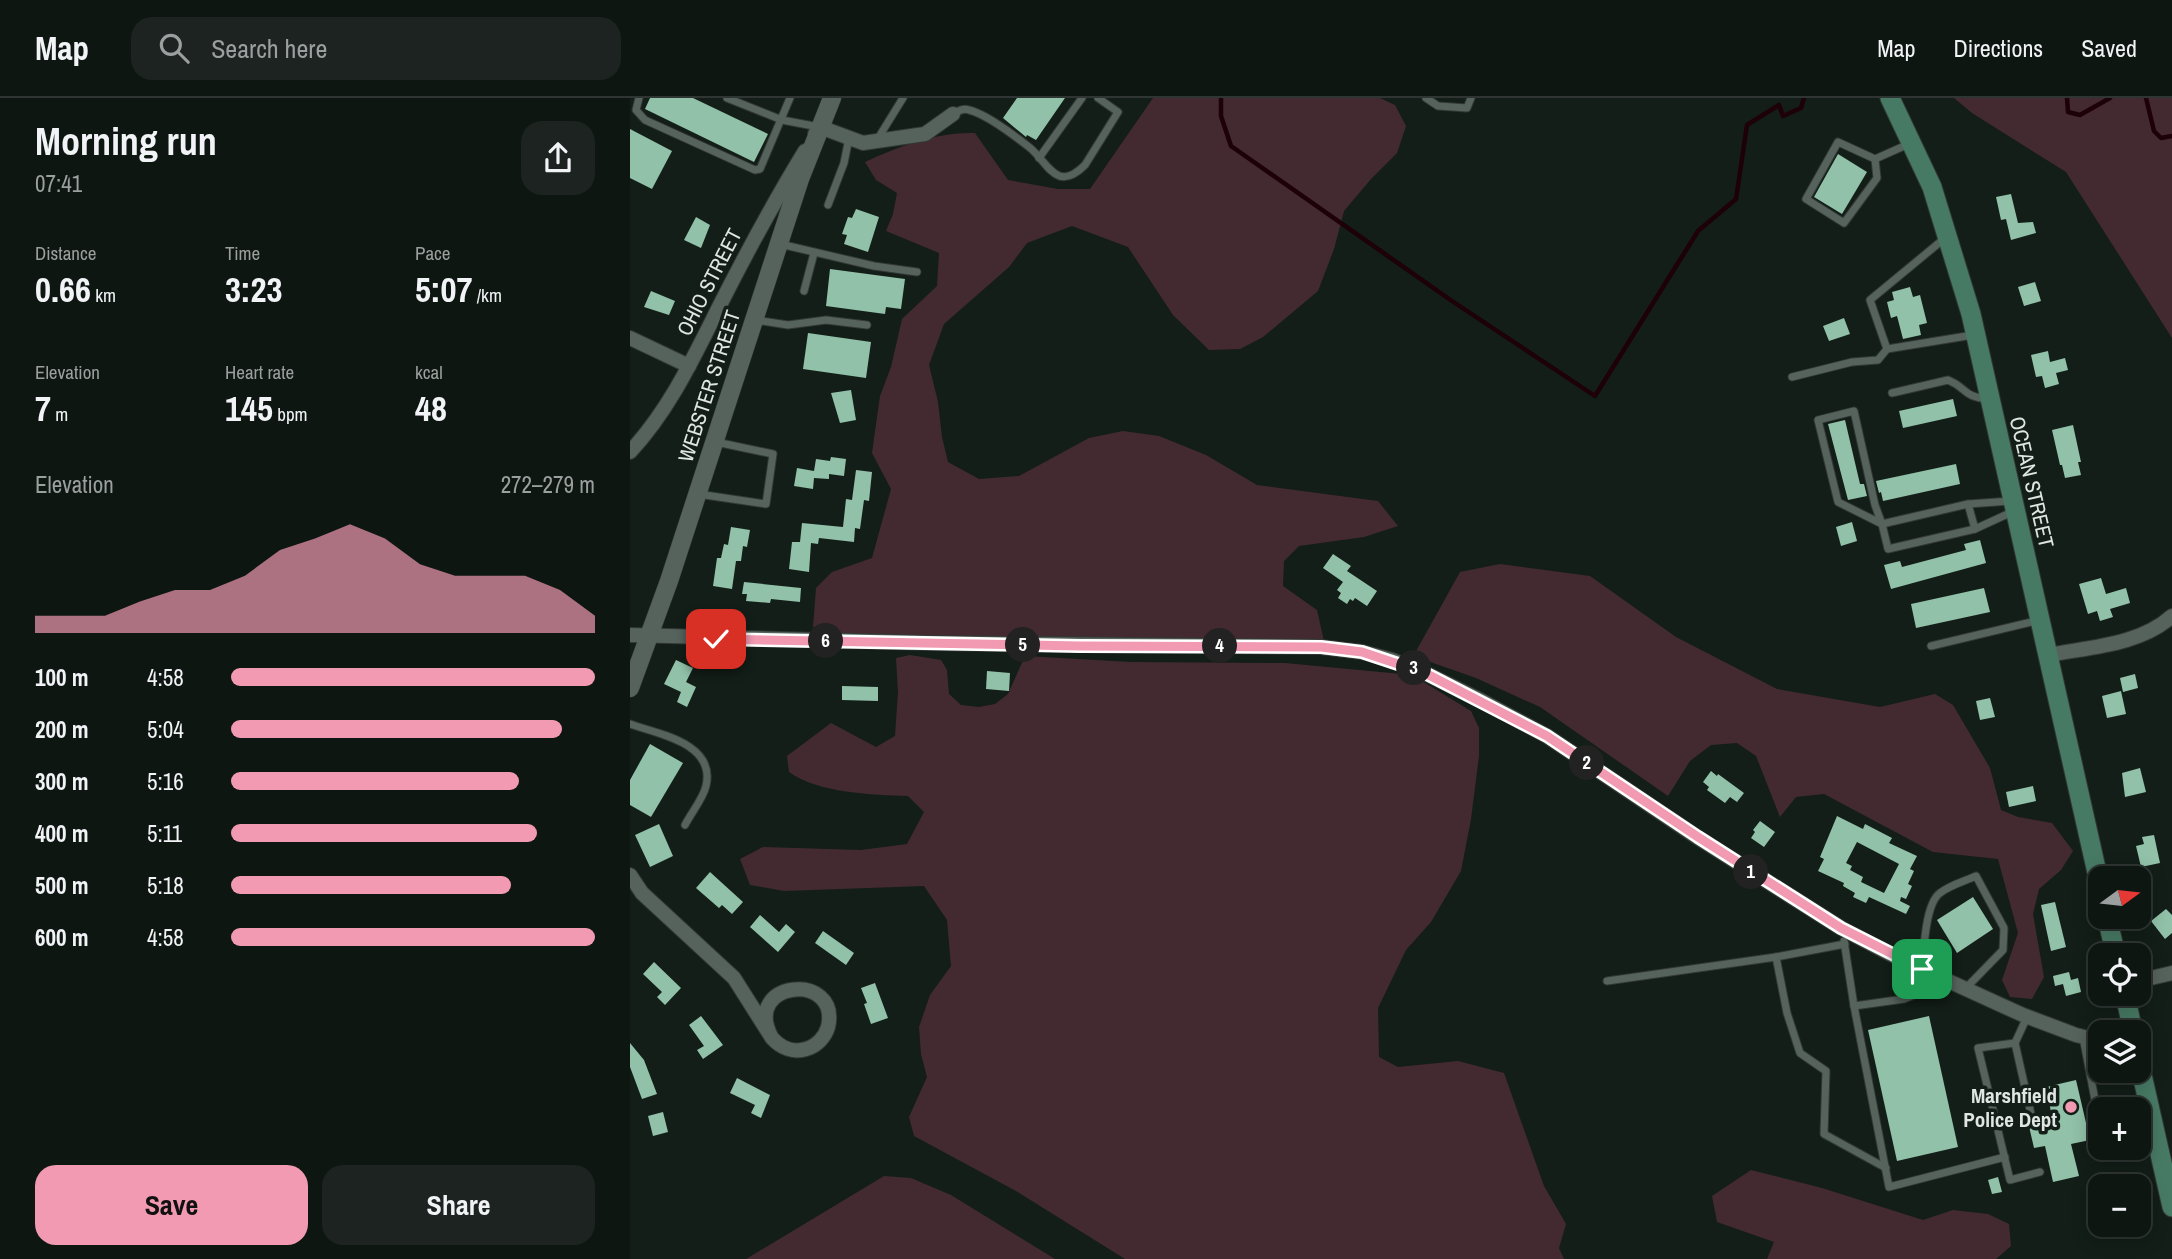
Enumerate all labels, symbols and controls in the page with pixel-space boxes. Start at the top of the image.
search box [131,17,621,80]
text: Map [35,26,89,70]
icon: search [155,29,193,67]
text: Search here [211,31,327,66]
text: Map [1877,32,1915,64]
text: Directions [1953,32,2043,64]
text: Saved [2081,32,2137,64]
text: Morning run [35,116,217,167]
button: share [521,121,595,195]
text: 07:41 [35,168,82,199]
street label: OHIO STREET [670,223,749,341]
text: Distance [35,240,96,266]
text: Time [225,240,260,266]
text: Pace [415,240,451,266]
text: 0.66 [35,266,91,313]
text: 3:23 [225,266,282,313]
text: 5:07 [415,266,472,313]
text: km [91,282,116,308]
text: /km [472,282,502,308]
street label: WEBSTER STREET [671,306,747,466]
text: Elevation [35,359,100,385]
text: Heart rate [225,359,294,385]
text: kcal [415,359,443,385]
text: 7 [35,385,51,432]
text: 145 [225,385,273,432]
text: 48 [415,385,447,432]
text: m [51,401,68,427]
text: bpm [273,401,308,427]
street label: OCEAN STREET [2003,413,2061,551]
text: Elevation [35,469,114,500]
text: 272–279 m [501,469,595,500]
pin [686,609,746,669]
icon: check [697,620,735,658]
pin: 6 [808,624,844,658]
text: 6 [821,627,830,653]
pin: 5 [1006,628,1040,662]
pin: 4 [1202,628,1238,664]
text: 5 [1018,631,1027,657]
text: 4 [1215,632,1224,658]
pin: 3 [1396,650,1432,686]
text: 3 [1409,654,1418,680]
text: 100 m [35,662,88,693]
text: 4:58 [147,662,184,693]
text: 200 m [35,714,88,745]
text: 5:04 [147,714,184,745]
pin: 2 [1570,746,1604,780]
text: 2 [1582,749,1591,775]
text: 300 m [35,766,88,797]
text: 5:16 [147,766,184,797]
text: 400 m [35,818,88,849]
text: 5:11 [147,818,182,849]
pin: 1 [1734,854,1768,890]
text: 1 [1746,858,1755,884]
north arrow [2088,866,2151,929]
map controls [2088,866,2151,1237]
text: 500 m [35,870,88,901]
text: 5:18 [147,870,184,901]
text: 600 m [35,922,88,953]
text: 4:58 [147,922,184,953]
pin [1892,939,1952,999]
button: locate [2088,943,2151,1006]
icon: arrive [1903,950,1941,988]
button: layers [2088,1020,2151,1083]
place label: Marshfield Police Dept [1963,1081,2057,1134]
button: + [2088,1097,2151,1160]
marker: Marshfield Police Dept [2063,1099,2079,1115]
button: Save [35,1165,308,1245]
button: Share [322,1165,595,1245]
button: − [2088,1174,2151,1237]

